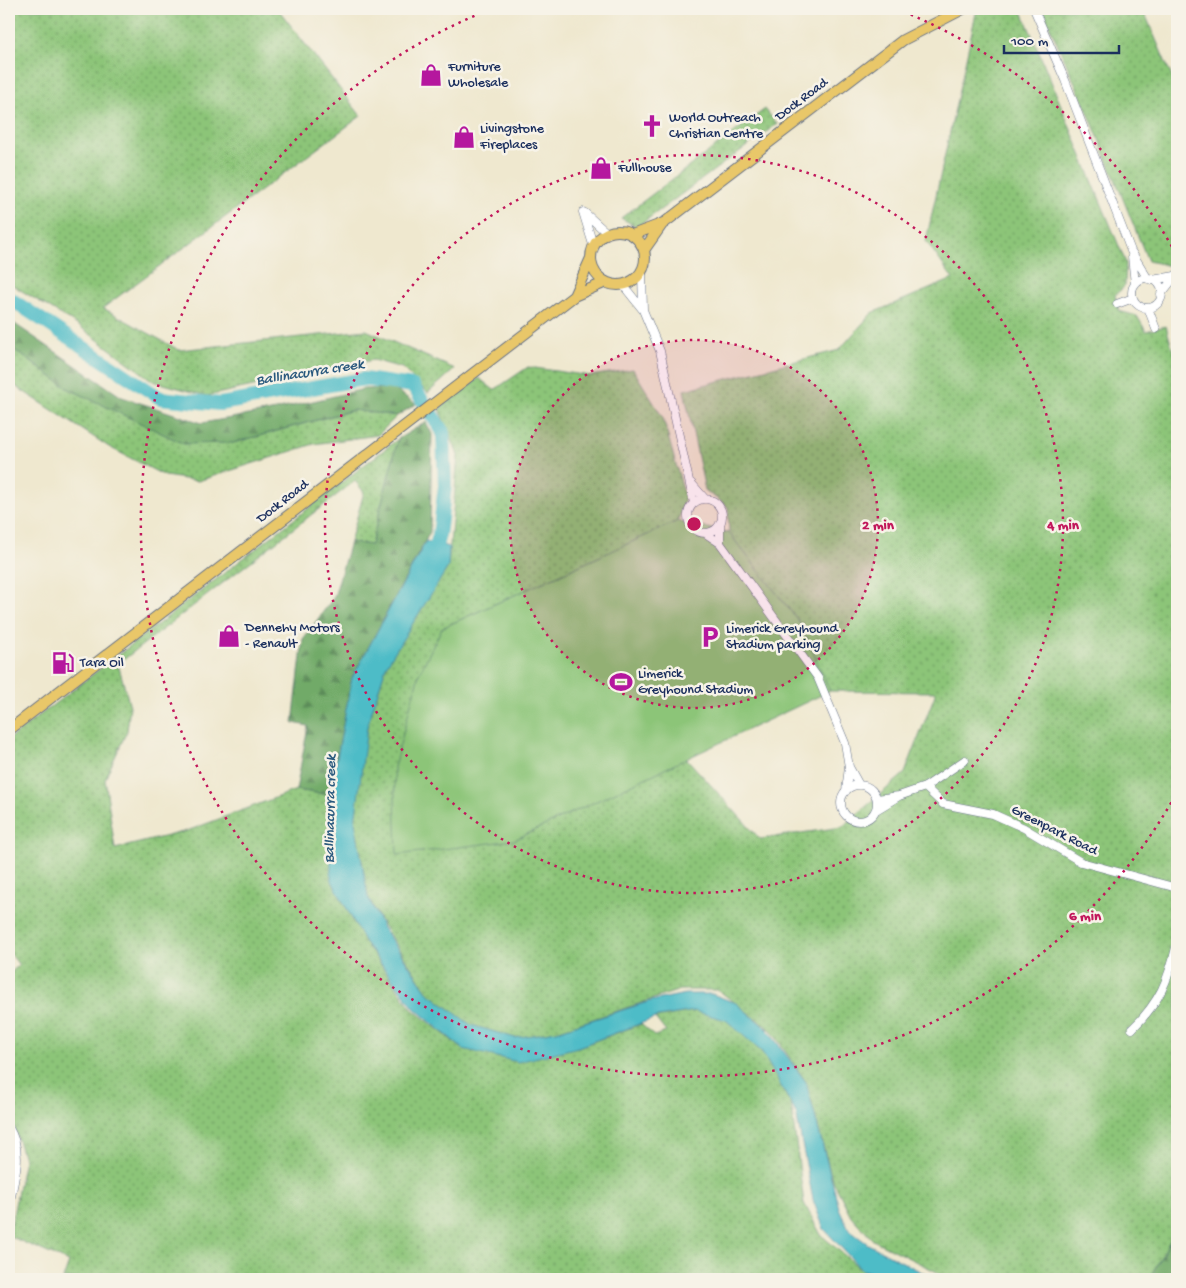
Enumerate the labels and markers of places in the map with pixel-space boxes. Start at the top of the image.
place label: Furniture Wholesale [447,59,509,92]
shop icon: Furniture Wholesale [418,62,444,88]
place label: World Outreach Christian Centre [669,110,764,143]
church icon: World Outreach Christian Centre [639,113,665,139]
place label: Livingstone Fireplaces [479,121,545,154]
shop icon: Livingstone Fireplaces [451,124,477,150]
shop icon: Fullhouse [588,155,614,181]
place label: Fullhouse [617,160,672,177]
centre of rings [685,515,703,533]
place label: Dennehy Motors - Renault [244,620,341,653]
place label: Limerick Greyhound Stadium parking [726,621,840,654]
shop icon: Dennehy Motors - Renault [216,623,242,649]
parking icon: Limerick Greyhound Stadium parking [697,624,723,650]
fuel station icon: Tara Oil [50,650,76,676]
place label: Tara Oil [79,655,124,672]
place label: Limerick Greyhound Stadium [638,666,753,699]
sports icon: Limerick Greyhound Stadium [608,669,634,695]

